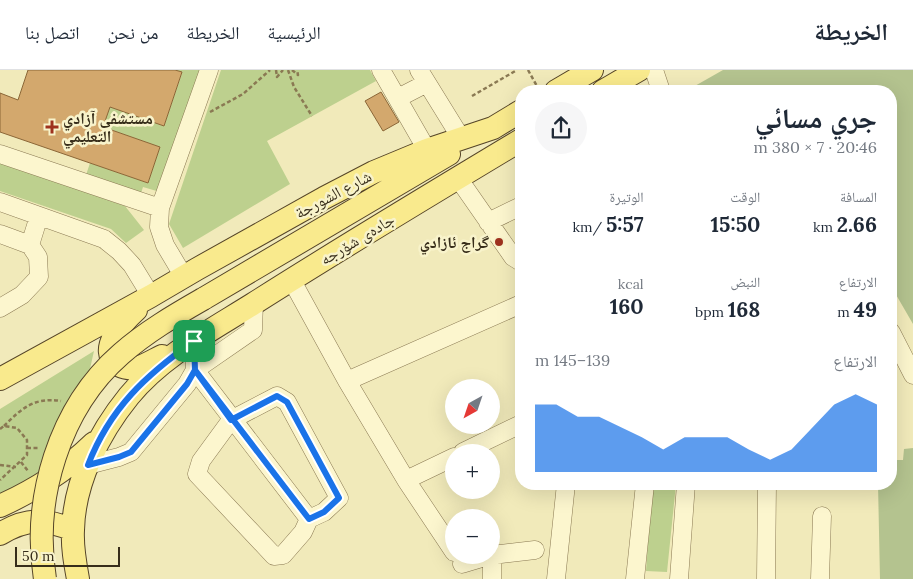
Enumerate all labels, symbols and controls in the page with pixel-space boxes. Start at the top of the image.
text: الخريطة [814,16,888,47]
text: اتصل بنا [25,21,80,44]
text: من نحن [108,21,159,44]
text: الخريطة [187,21,240,44]
text: الرئيسية [268,21,321,44]
text: جري مسائي [755,100,877,136]
button: share [535,102,587,154]
place label: مستشفى آزادي التعليمي [63,108,153,149]
marker: مستشفى آزادي التعليمي [45,120,59,134]
text: 20:46 · 7 × 380 m [753,137,877,157]
street label: شارع الشورجة [291,166,375,223]
text: الوتيرة [610,188,644,206]
text: الوقت [730,188,760,206]
text: المسافة [840,188,877,206]
street label: جادەی شۆرجە [316,209,398,270]
text: 5:57 [606,211,644,238]
text: 15:50 [711,211,760,238]
text: 2.66 [837,211,877,238]
text: /km [573,218,606,236]
text: km [813,218,837,236]
place label: گراج ئازادي [420,232,489,255]
marker: گراج ئازادي [493,236,505,248]
text: النبض [730,273,760,291]
text: الارتفاع [839,273,877,291]
text: kcal [618,275,644,293]
text: 160 [610,293,644,320]
text: 168 [728,296,760,323]
text: 49 [853,296,877,323]
text: bpm [695,303,728,321]
text: m [837,303,853,321]
pin [173,320,215,362]
icon: arrive [180,327,208,355]
text: 139–145 m [535,350,610,370]
text: الارتفاع [833,351,877,371]
north arrow [445,379,500,434]
map controls [445,379,500,564]
button: + [445,444,500,499]
button: − [445,509,500,564]
scale bar [15,544,120,567]
text: 50 m [22,547,55,565]

